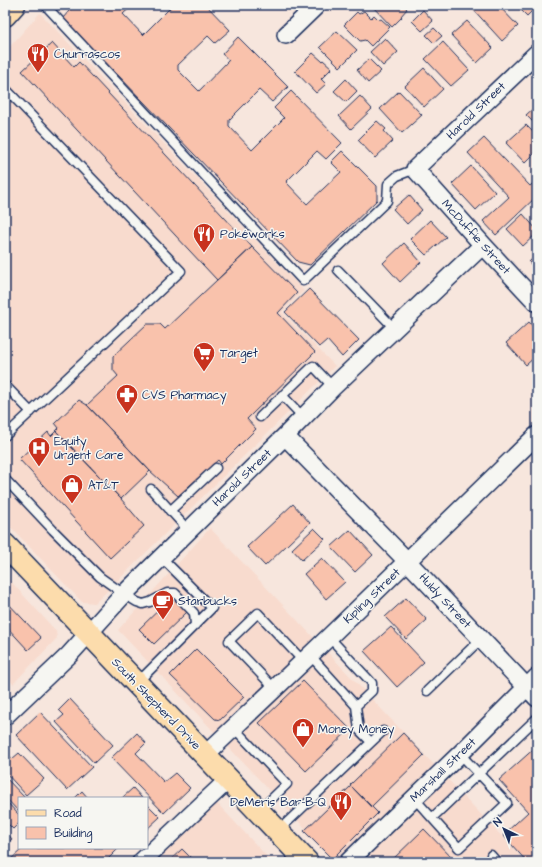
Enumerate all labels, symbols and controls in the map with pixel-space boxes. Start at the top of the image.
restaurant icon: Churrascos [25,41,51,74]
place label: Churrascos [54,46,120,63]
street label: Harold Street [443,78,510,144]
street label: McDuffie Street [438,196,514,278]
restaurant icon: Pokéworks [191,221,217,254]
place label: Pokéworks [220,226,285,243]
supermarket icon: Target [191,340,217,373]
place label: Target [220,345,258,363]
pharmacy icon: CVS Pharmacy [114,382,140,415]
place label: CVS Pharmacy [142,387,227,405]
place label: Equity Urgent Care [54,433,124,465]
hospital icon: Equity Urgent Care [26,435,52,468]
street label: Harold Street [209,445,276,511]
shop icon: AT&T [59,472,85,505]
place label: AT&T [88,477,119,494]
street label: Kipling Street [340,564,405,628]
street label: Huldy Street [414,570,475,633]
cafe icon: Starbucks [150,588,176,621]
place label: Starbucks [178,593,237,610]
street label: South Shepherd Drive [108,654,205,754]
shop icon: Money Money [290,716,316,749]
place label: Money Money [318,721,395,739]
street label: Marshall Street [406,734,480,806]
restaurant icon: DeMeris Bar-B-Q [328,789,354,822]
place label: DeMeris Bar-B-Q [230,794,326,811]
legend [18,797,148,849]
text: Road [54,805,82,822]
north arrow [484,809,524,849]
text: N [490,814,505,830]
text: Building [54,825,92,843]

